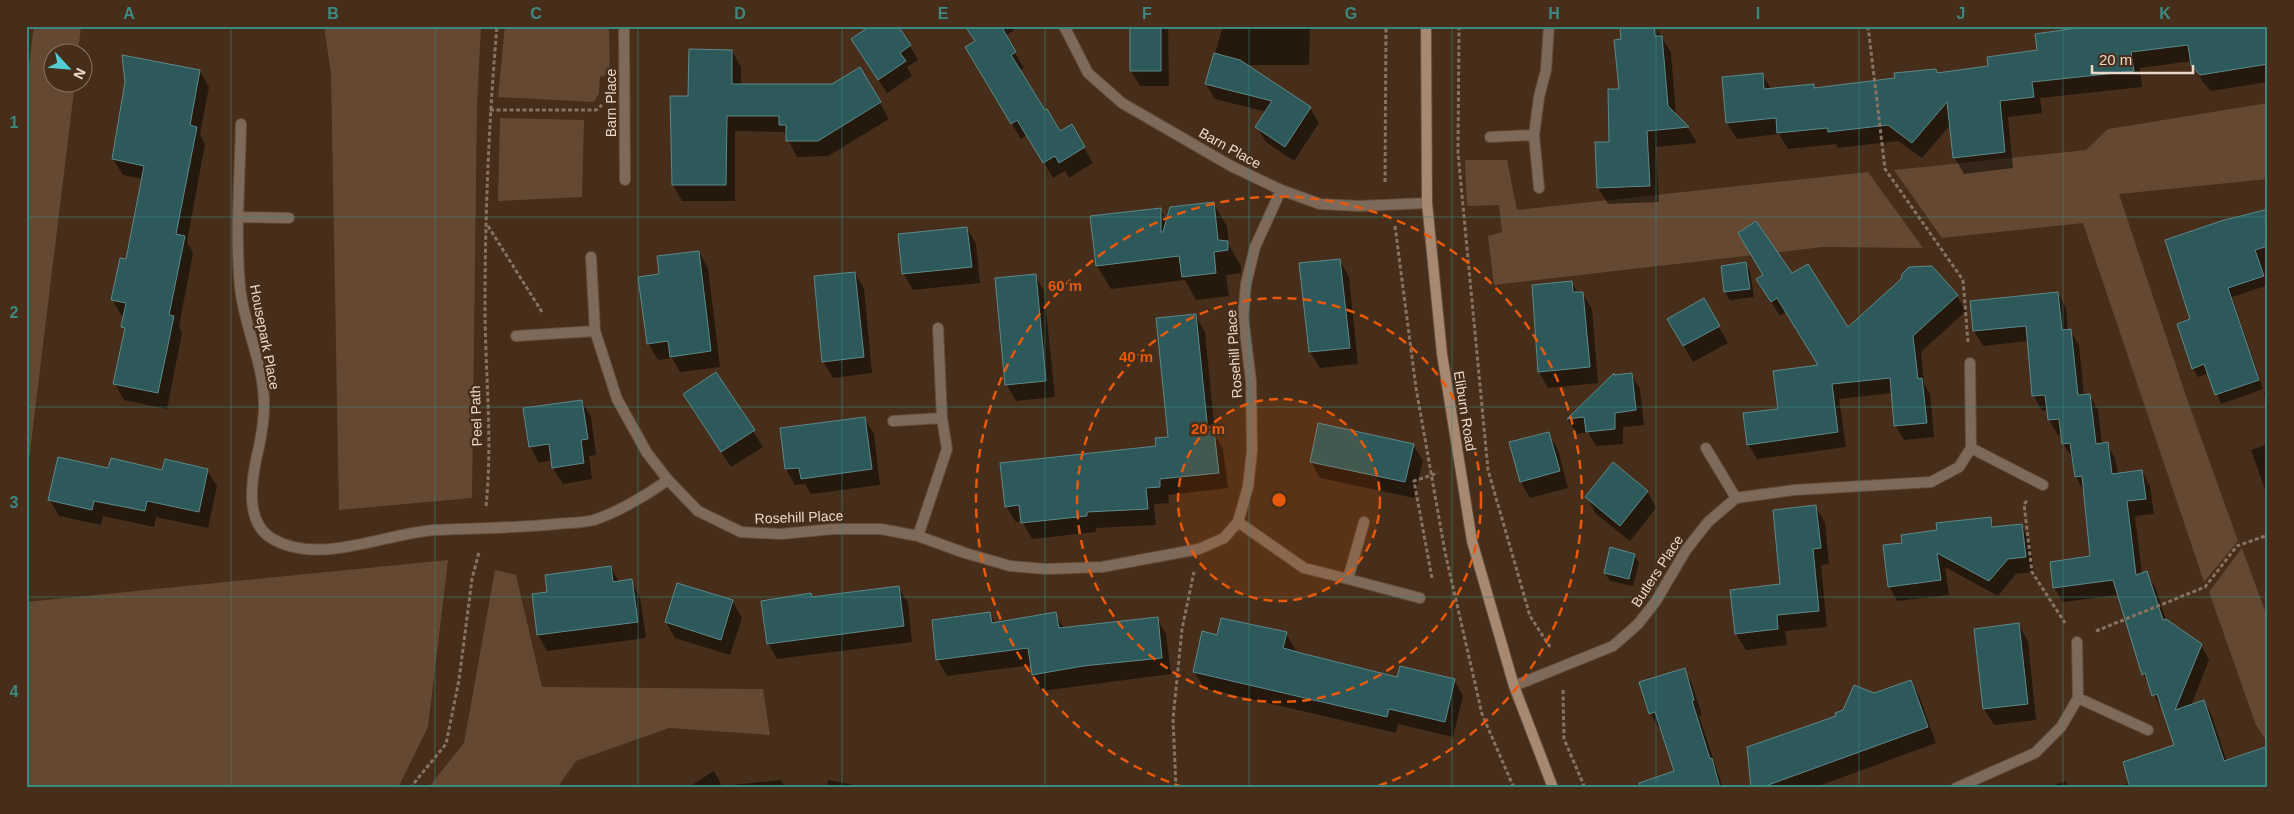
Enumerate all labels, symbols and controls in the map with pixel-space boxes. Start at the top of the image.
text: A [123,5,135,22]
text: B [327,5,339,22]
text: C [530,5,542,22]
text: D [734,5,746,22]
text: E [938,5,949,22]
text: F [1142,5,1152,22]
text: G [1345,5,1357,22]
text: H [1548,5,1560,22]
text: I [1756,5,1760,22]
text: J [1957,5,1965,22]
text: K [2159,5,2171,22]
north arrow [42,42,92,92]
scale bar [2092,42,2193,74]
text: 20 m [2099,51,2132,68]
text: N [70,66,89,82]
street label: Barn Place [603,69,619,137]
text: 1 [10,114,19,131]
street label: Barn Place [1196,124,1264,172]
text: 60 m [1048,277,1082,294]
street label: Housepark Place [247,283,283,391]
text: 2 [10,304,19,321]
street label: Rosehill Place [1223,309,1245,399]
text: 40 m [1119,348,1153,365]
street label: Eliburn Road [1451,370,1479,452]
street label: Peel Path [467,385,485,447]
text: 20 m [1191,420,1225,437]
centre of rings [1270,491,1288,509]
text: 3 [10,494,19,511]
street label: Rosehill Place [754,507,844,527]
street label: Butlers Place [1628,532,1686,610]
text: 4 [10,683,19,700]

